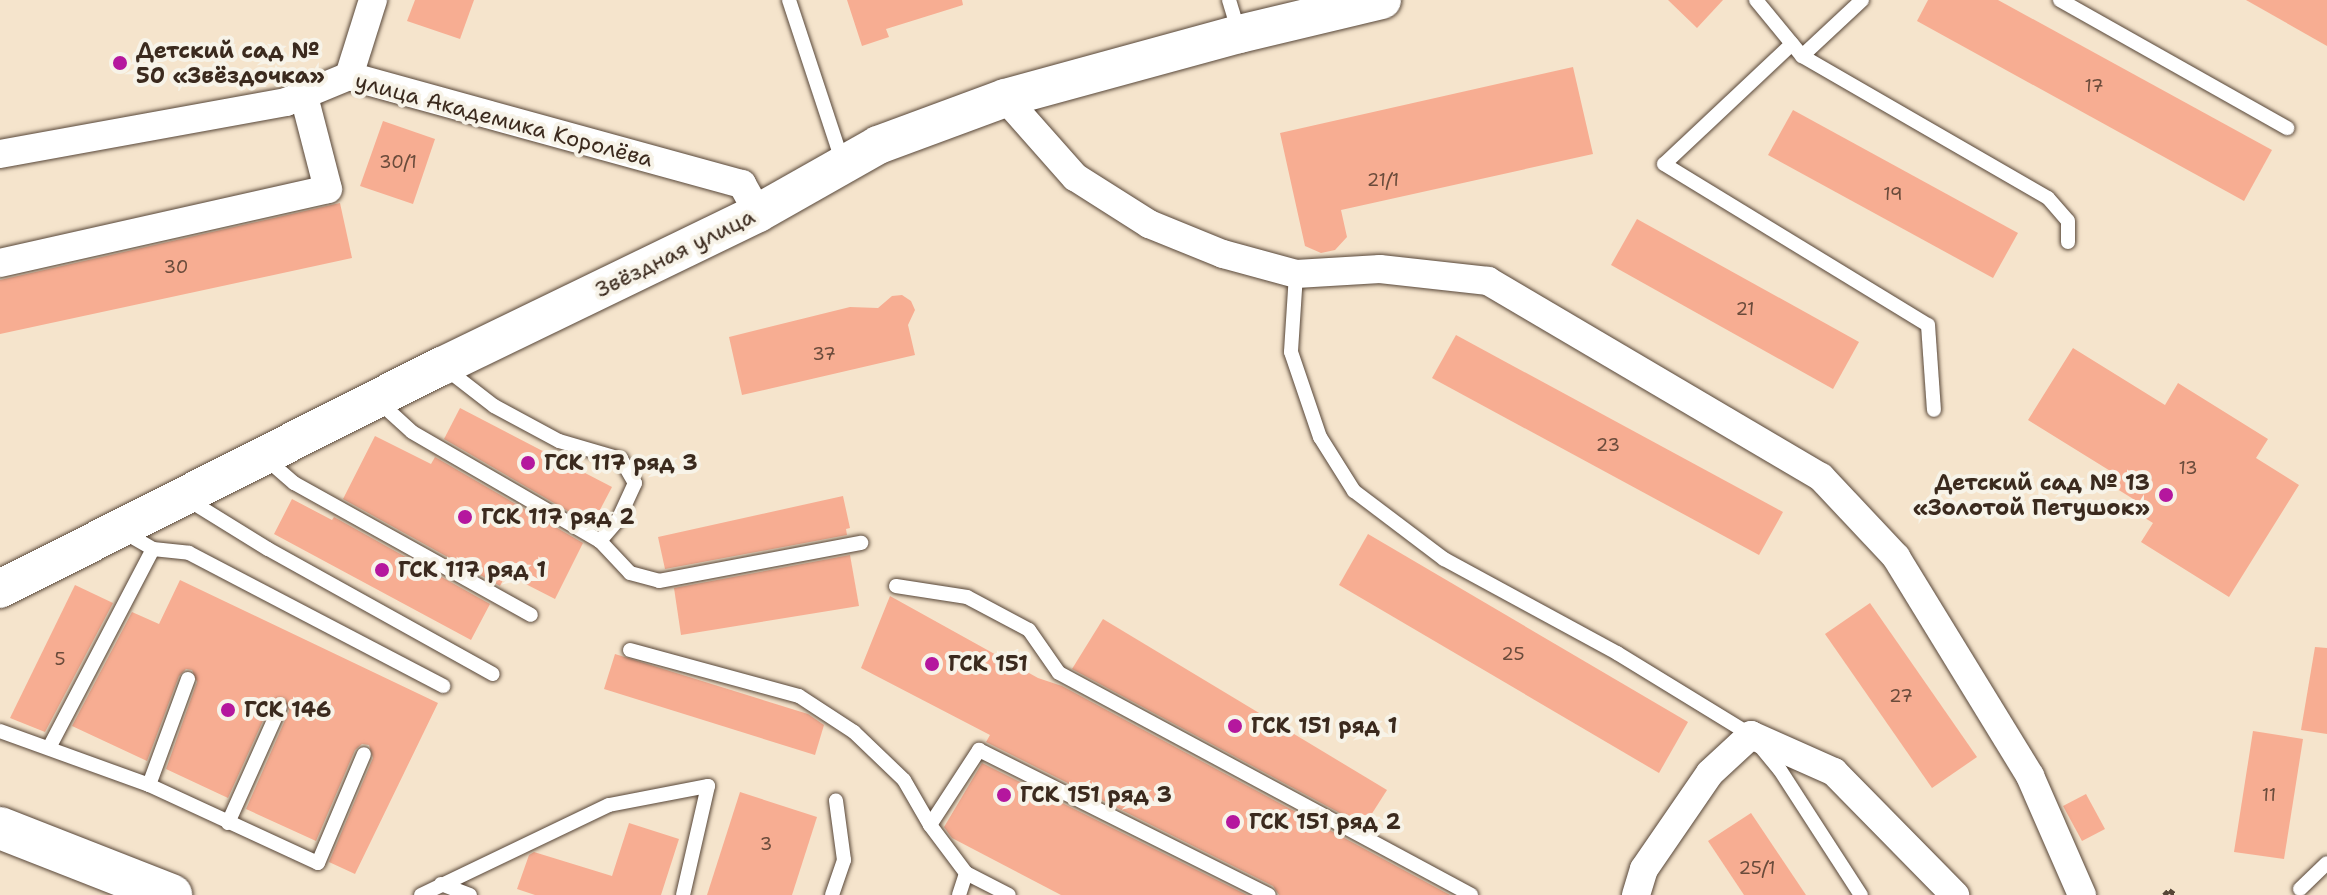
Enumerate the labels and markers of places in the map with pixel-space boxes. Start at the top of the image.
place label: Детский сад № 50 «Звёздочка» [136,37,325,88]
marker: Детский сад № 50 «Звёздочка» [111,54,129,72]
place label: ГСК 117 ряд 3 [544,450,698,476]
marker: ГСК 117 ряд 3 [519,454,537,472]
place label: Детский сад № 13 «Золотой Петушок» [1913,469,2150,520]
marker: Детский сад № 13 «Золотой Петушок» [2157,486,2175,504]
place label: ГСК 117 ряд 2 [481,504,635,530]
marker: ГСК 117 ряд 2 [456,508,474,526]
place label: ГСК 117 ряд 1 [398,557,546,583]
marker: ГСК 117 ряд 1 [373,561,391,579]
place label: ГСК 151 [948,651,1028,677]
marker: ГСК 151 [923,655,941,673]
place label: ГСК 146 [244,697,331,723]
marker: ГСК 146 [219,701,237,719]
place label: ГСК 151 ряд 1 [1251,713,1398,739]
marker: ГСК 151 ряд 1 [1226,717,1244,735]
place label: ГСК 151 ряд 3 [1020,782,1172,808]
marker: ГСК 151 ряд 3 [995,786,1013,804]
place label: ГСК 151 ряд 2 [1249,809,1401,835]
marker: ГСК 151 ряд 2 [1224,813,1242,831]

